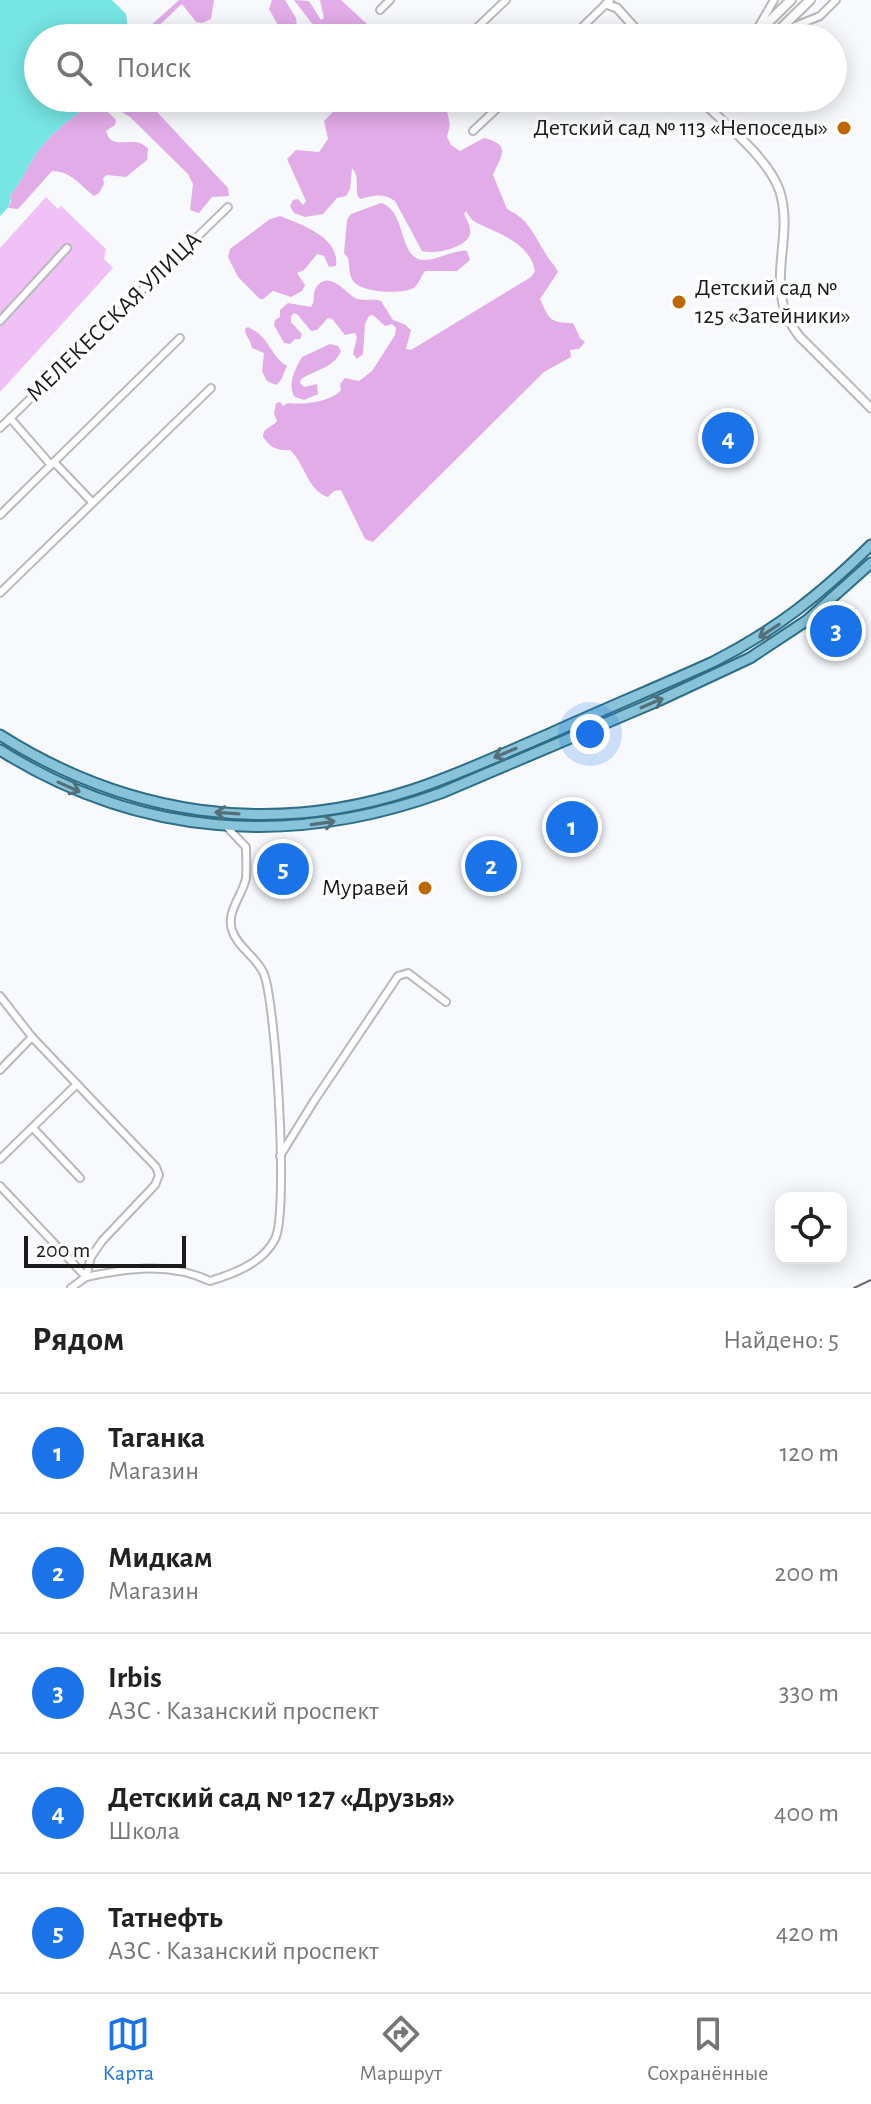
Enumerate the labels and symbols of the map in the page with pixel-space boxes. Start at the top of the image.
place label: Детский сад № 113 «Непоседы» [533,116,828,140]
marker: Детский сад № 113 «Непоседы» [835,119,853,137]
street label: МЕЛЕКЕССКАЯ УЛИЦА [22,228,206,406]
place label: Детский сад № 125 «Затейники» [695,276,851,328]
marker: Детский сад № 125 «Затейники» [670,293,688,311]
pin: 4 [702,408,754,468]
pin: 3 [810,601,862,661]
one-way arrow [758,624,781,640]
one-way arrow [639,695,664,710]
your location [570,714,610,754]
one-way arrow [493,746,517,761]
one-way arrow [56,780,80,795]
pin: 1 [546,797,598,857]
one-way arrow [214,805,240,820]
one-way arrow [310,815,335,830]
pin: 2 [465,836,517,896]
pin: 5 [257,839,309,899]
place label: Муравей [322,876,409,900]
marker: Муравей [416,879,434,897]
scale bar [24,1232,186,1268]

